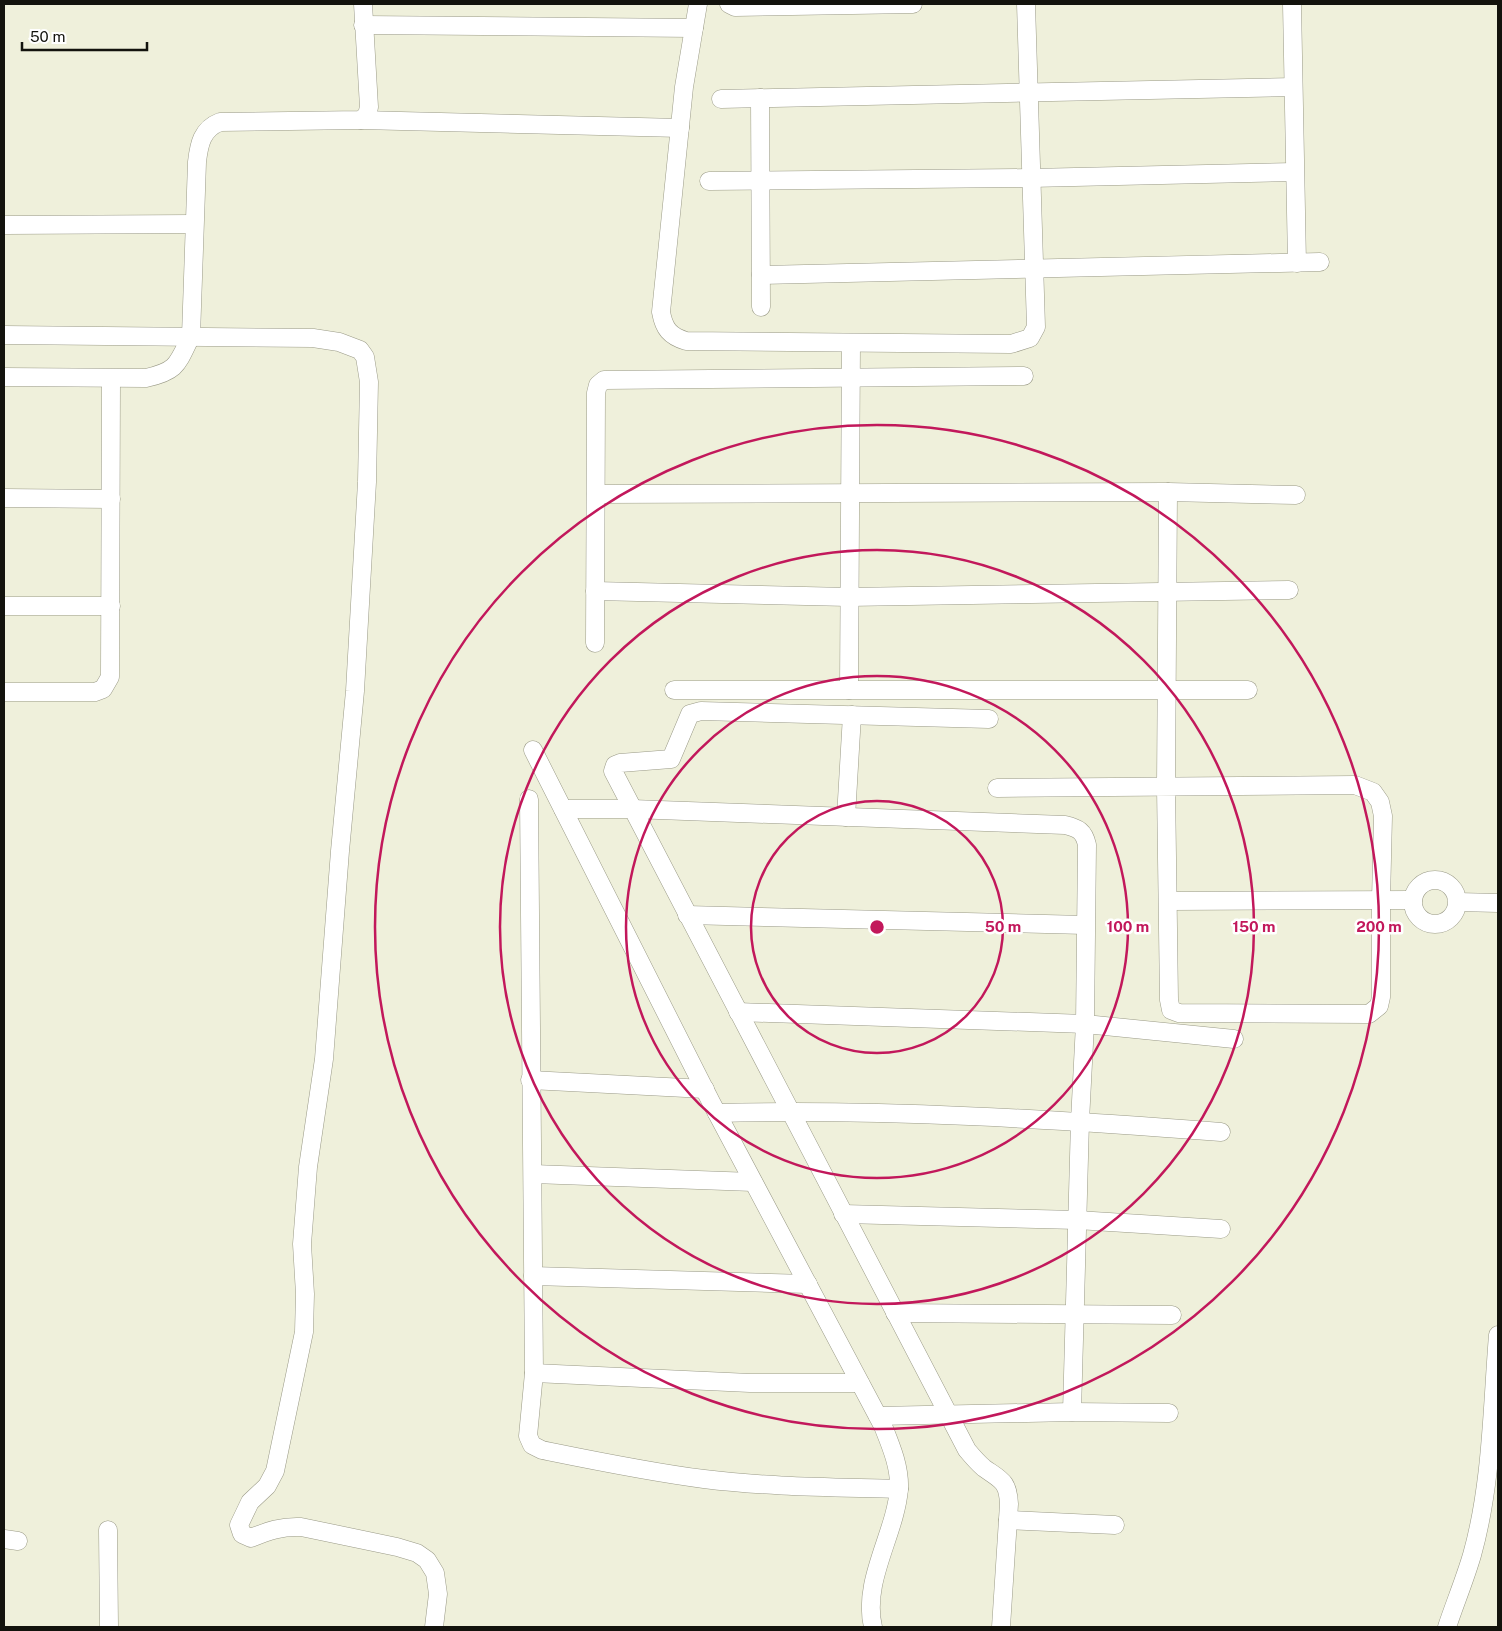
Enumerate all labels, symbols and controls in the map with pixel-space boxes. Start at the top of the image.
scale bar [22,20,148,52]
text: 50 m [30,28,65,45]
centre of rings [868,918,886,936]
text: 50 m [985,918,1021,935]
text: 100 m [1107,918,1149,935]
text: 150 m [1232,918,1276,935]
text: 200 m [1356,918,1402,935]

